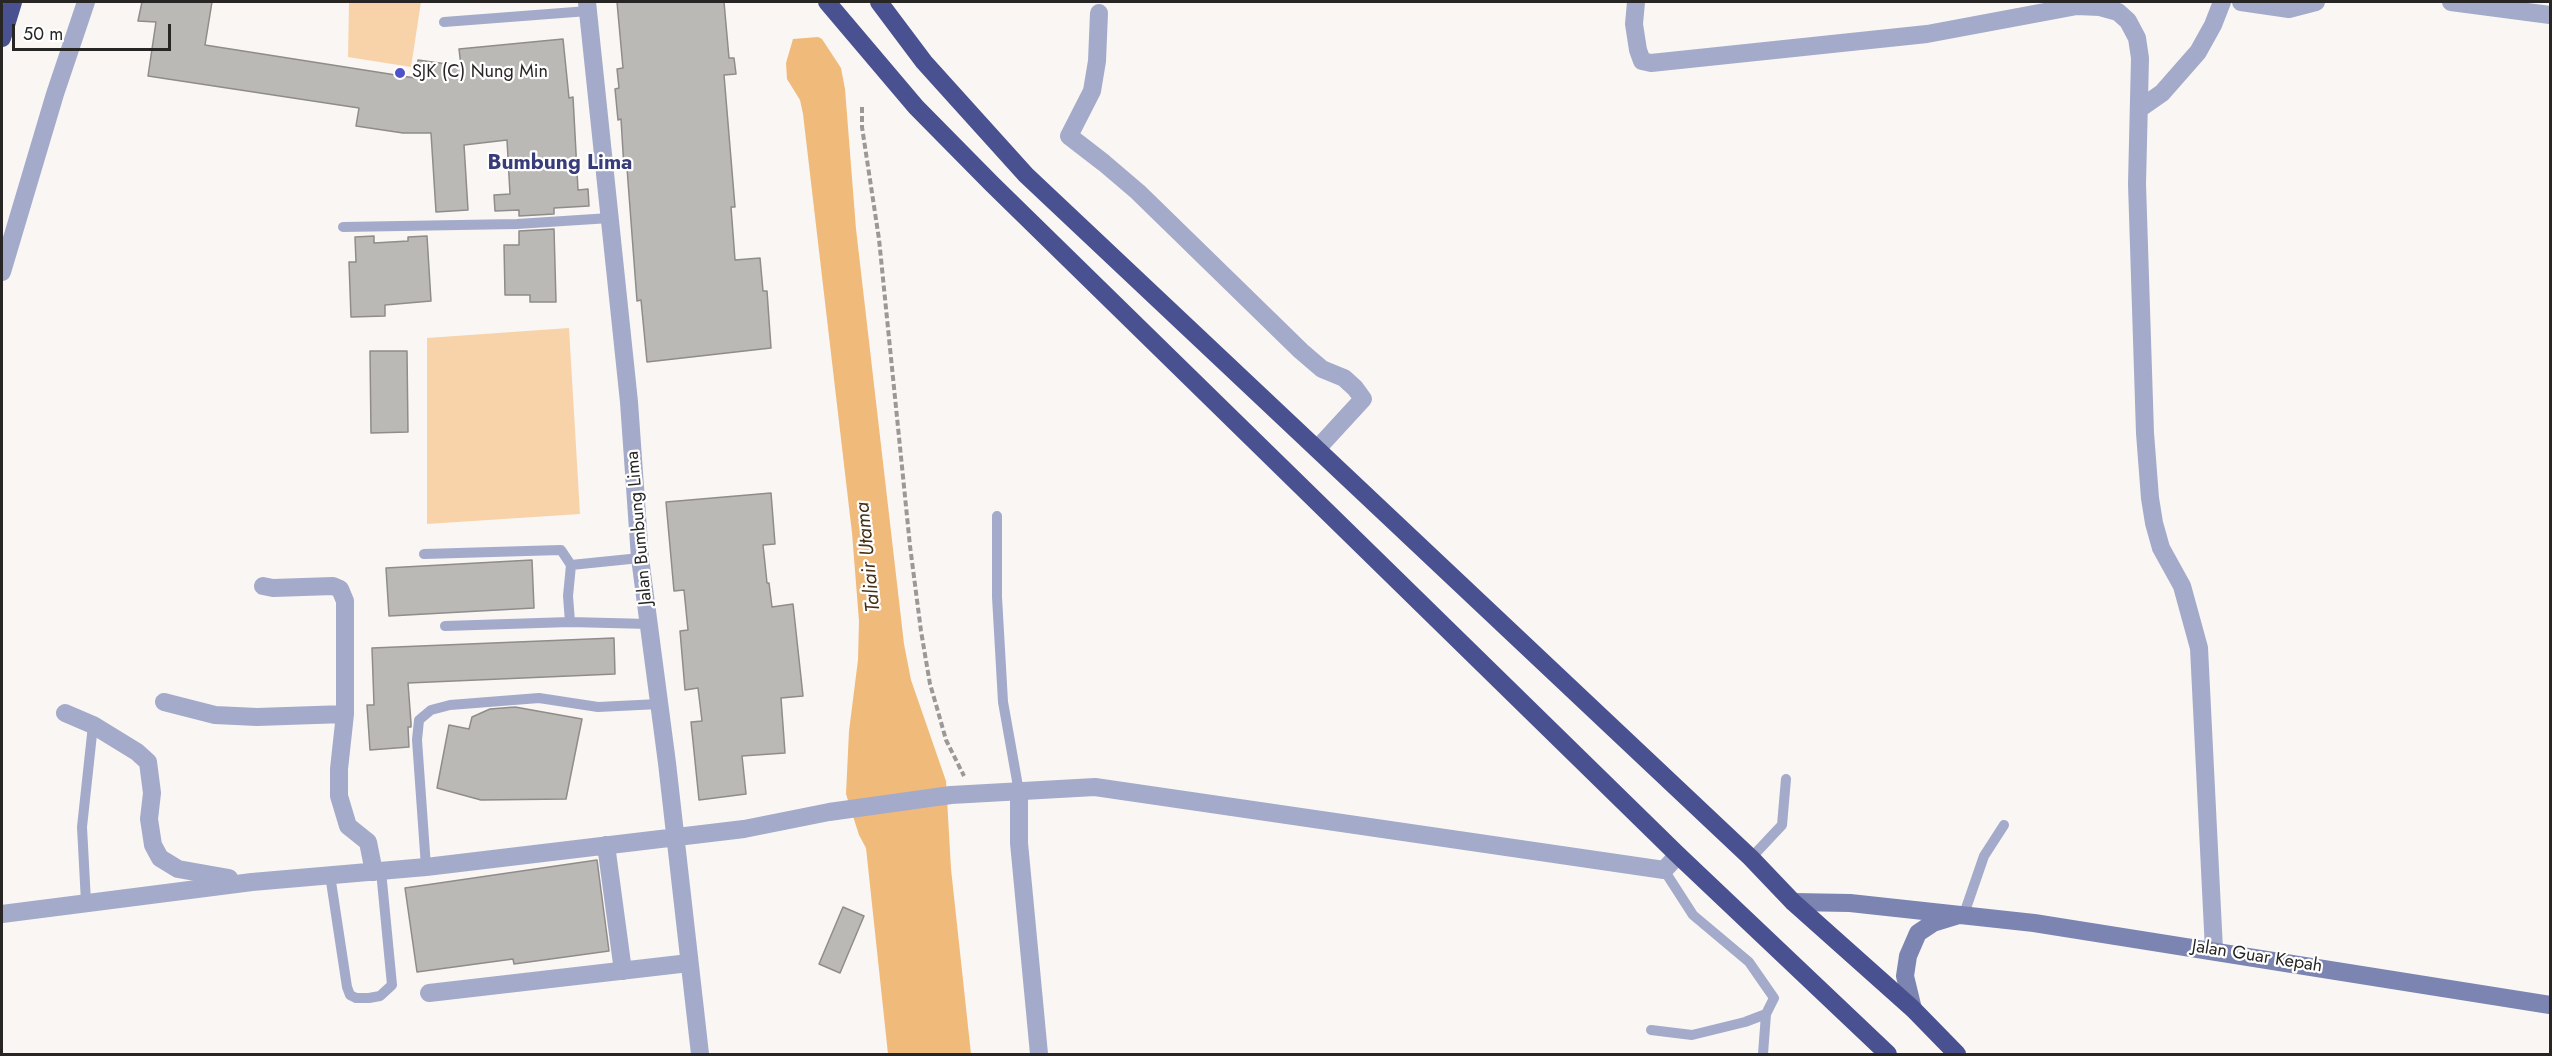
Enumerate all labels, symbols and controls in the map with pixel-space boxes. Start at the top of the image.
scale bar [15,12,174,50]
text: 50 m [23,21,63,47]
place label: SJK (C) Nung Min [412,62,548,84]
marker: SJK (C) Nung Min [393,66,407,80]
district label: Bumbung Lima [488,151,632,177]
street label: Jalan Bumbung Lima [623,450,657,606]
water label: Taliair Utama [851,501,887,613]
street label: Jalan Guar Kepah [2190,936,2324,978]

